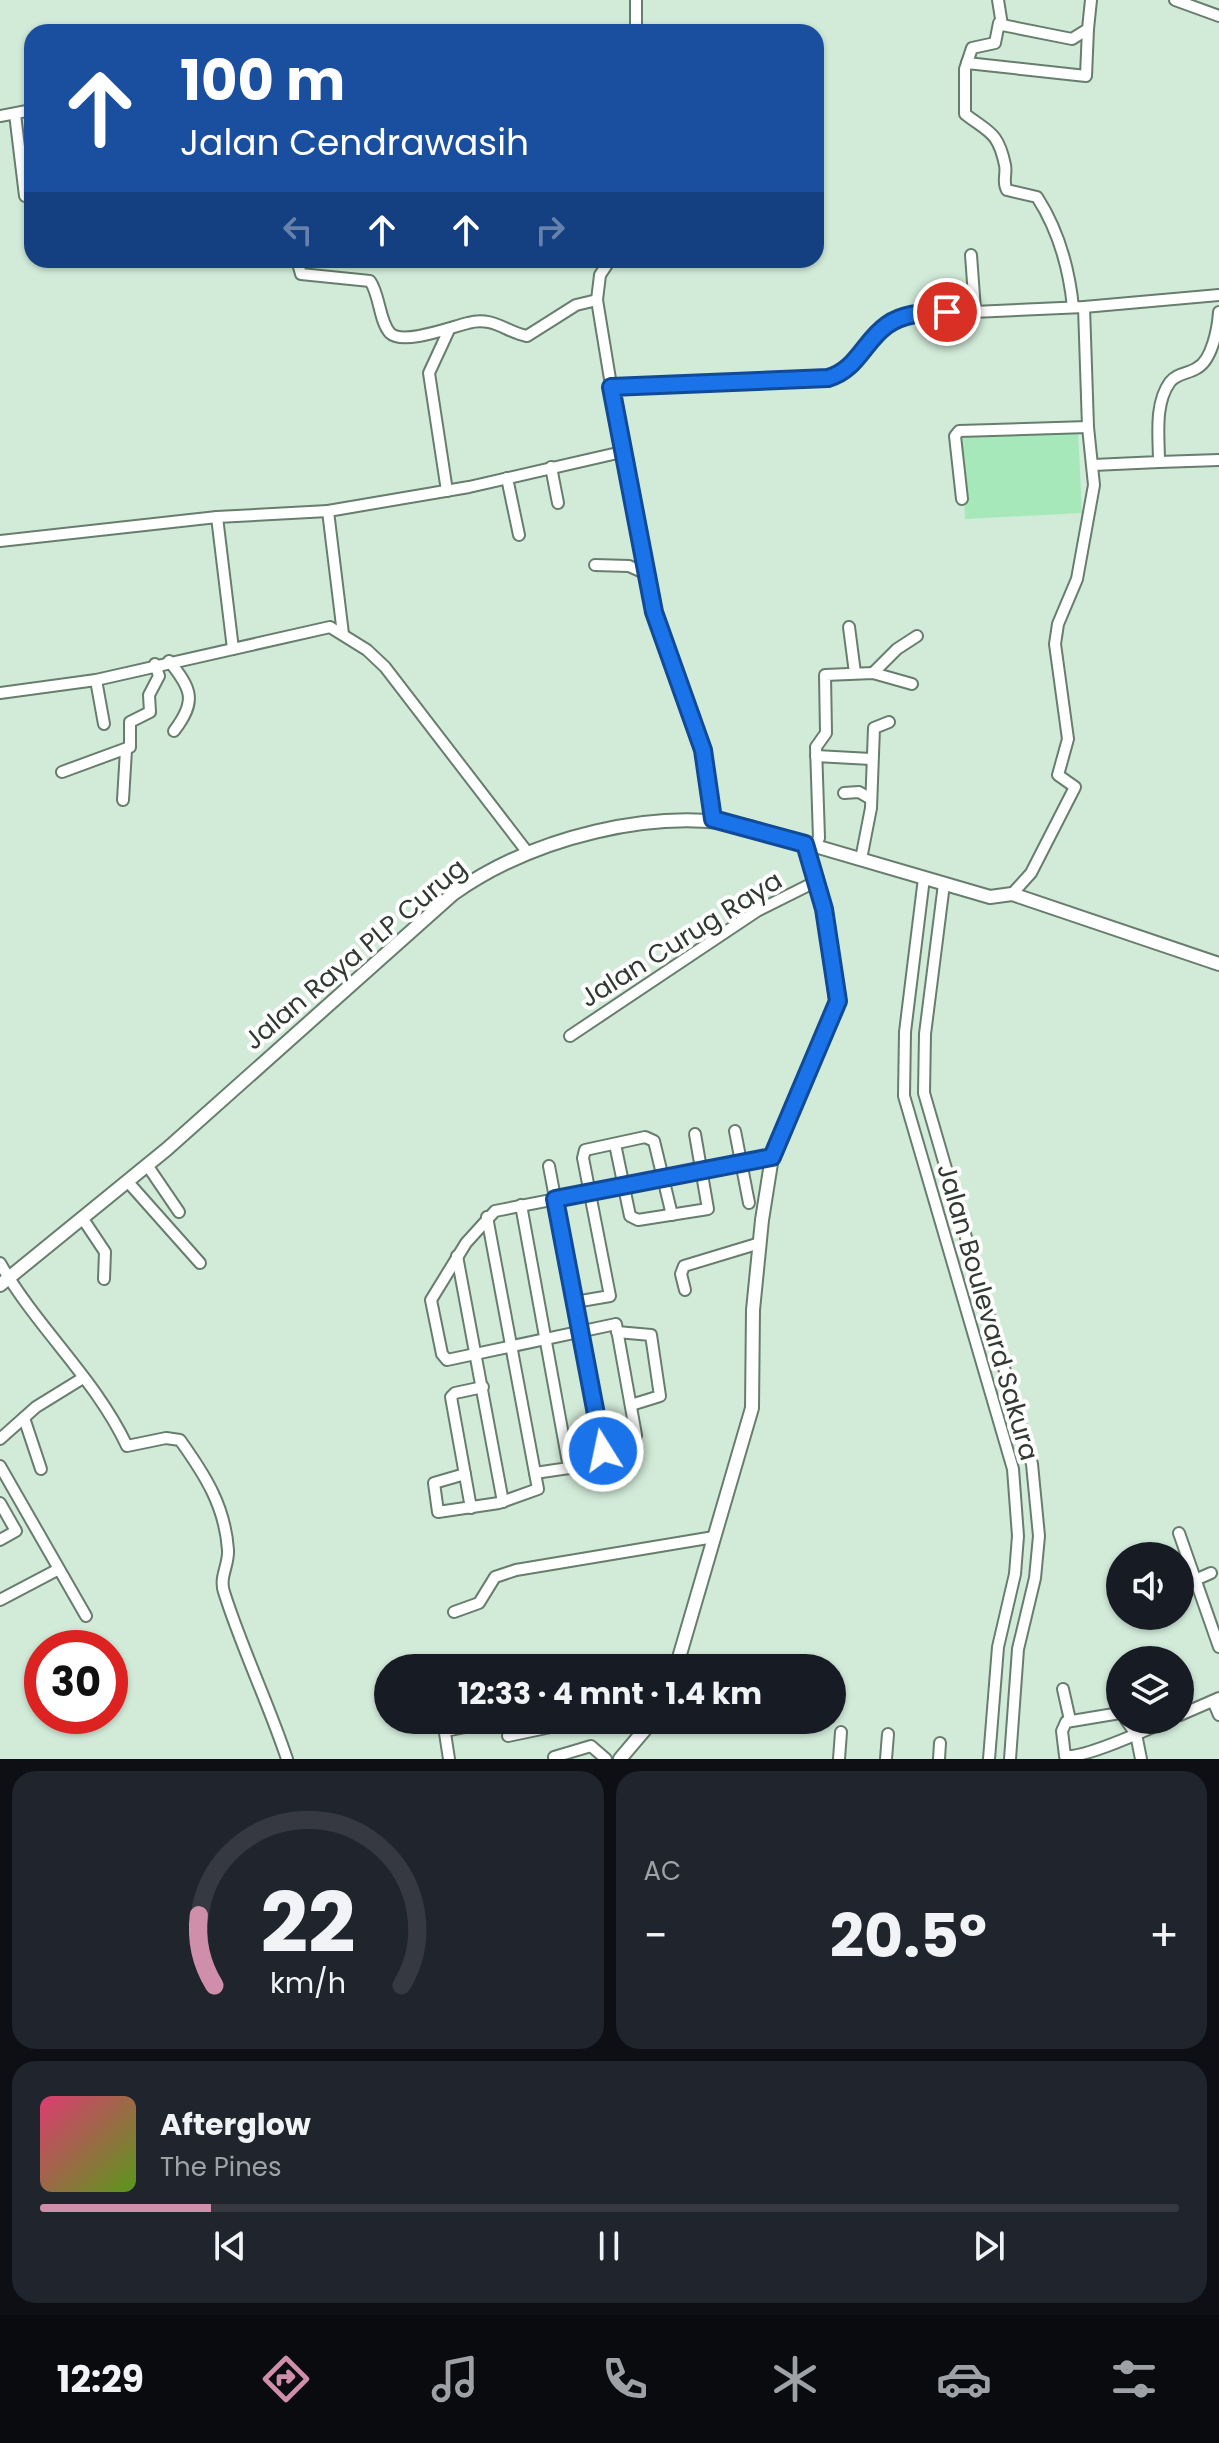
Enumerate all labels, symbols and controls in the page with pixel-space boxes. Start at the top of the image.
text: 100 m [180,41,345,120]
icon: ahead [48,56,152,160]
text: Jalan Cendrawasih [180,117,529,168]
icon: left [276,208,320,252]
icon: ahead [360,208,404,252]
icon: ahead [444,208,488,252]
icon: right [528,208,572,252]
pin [913,278,981,346]
icon: arrive [925,290,969,334]
street label: Jalan Raya PLP Curug [236,850,474,1058]
street label: Jalan Curug Raya [573,862,789,1016]
street label: Jalan Boulevard Sakura [928,1159,1048,1465]
position arrow [561,1409,645,1493]
map controls [1106,1542,1194,1734]
button: sound [1106,1542,1194,1630]
speed limit sign: 30 [24,1630,128,1734]
button: layers [1106,1646,1194,1734]
text: 12:33 · 4 mnt · 1.4 km [458,1672,762,1715]
text: AC [644,1853,681,1889]
text: 22 [260,1865,355,1981]
text: 20.5° [830,1894,987,1978]
text: − [644,1905,668,1966]
text: + [1149,1905,1179,1966]
text: km/h [270,1963,346,2003]
text: Afterglow [160,2103,311,2146]
text: The Pines [160,2149,282,2185]
icon: previous [208,2224,252,2268]
icon: pause [587,2224,631,2268]
icon: next [967,2224,1011,2268]
icon: directions [258,2351,314,2407]
icon: music [427,2351,483,2407]
icon: phone [597,2351,653,2407]
icon: climate [767,2351,823,2407]
icon: car [936,2351,992,2407]
icon: filters [1106,2351,1162,2407]
text: 12:29 [57,2354,144,2405]

